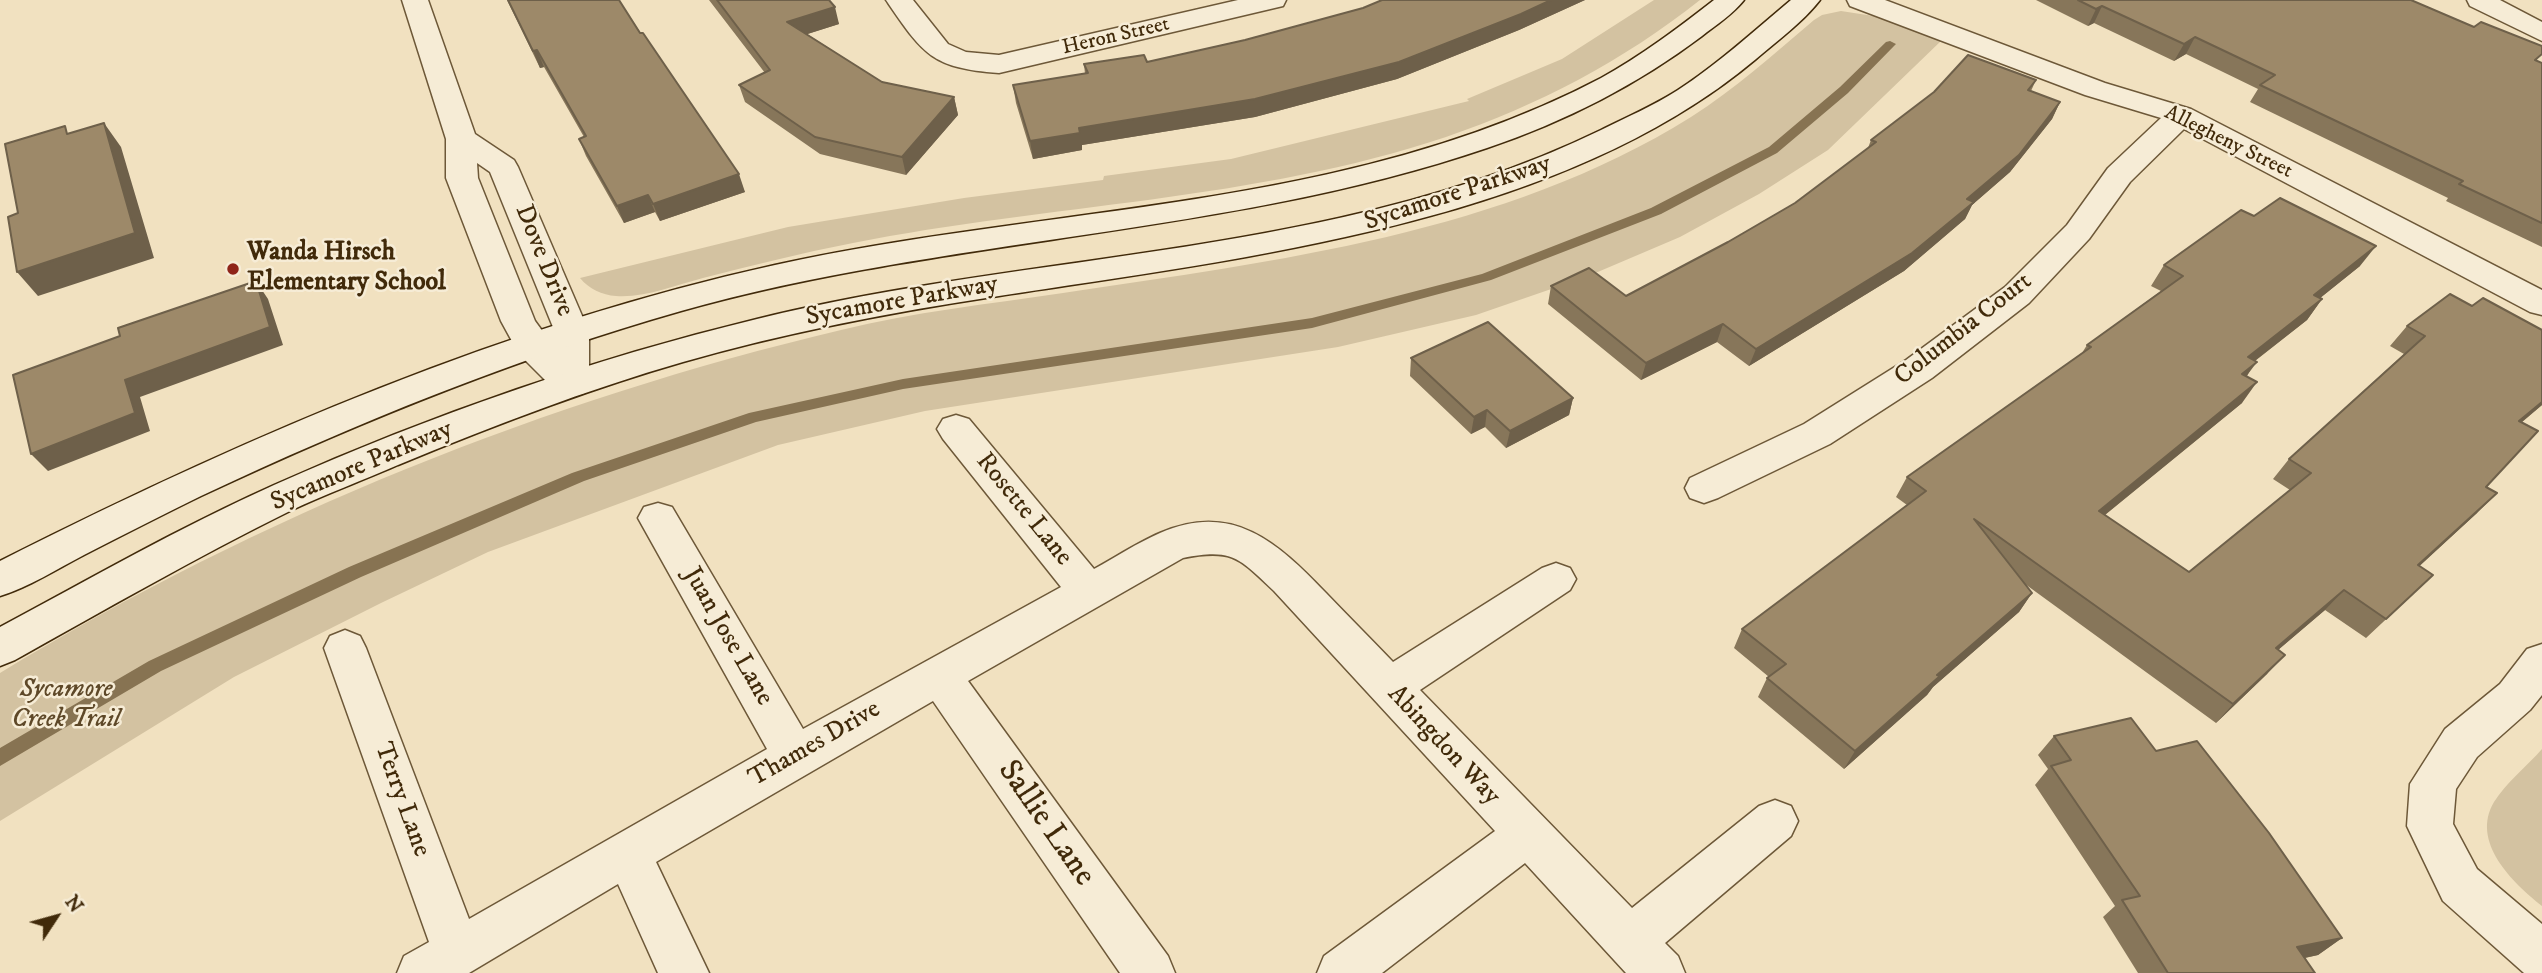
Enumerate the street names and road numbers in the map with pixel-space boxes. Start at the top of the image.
street label: Heron Street [1060,12,1172,62]
street label: Allegheny Street [2160,101,2296,185]
street label: Sycamore Parkway [1361,149,1555,239]
street label: Dove Drive [507,201,579,321]
street label: Columbia Court [1889,267,2039,393]
street label: Sycamore Parkway [804,270,1000,334]
street label: Sycamore Parkway [267,415,457,519]
street label: Rosette Lane [968,447,1078,573]
street label: Juan Jose Lane [675,562,779,712]
street label: Abingdon Way [1380,680,1506,812]
street label: Thames Drive [744,695,886,795]
street label: Terry Lane [366,739,436,861]
street label: Sallie Lane [988,754,1102,894]

